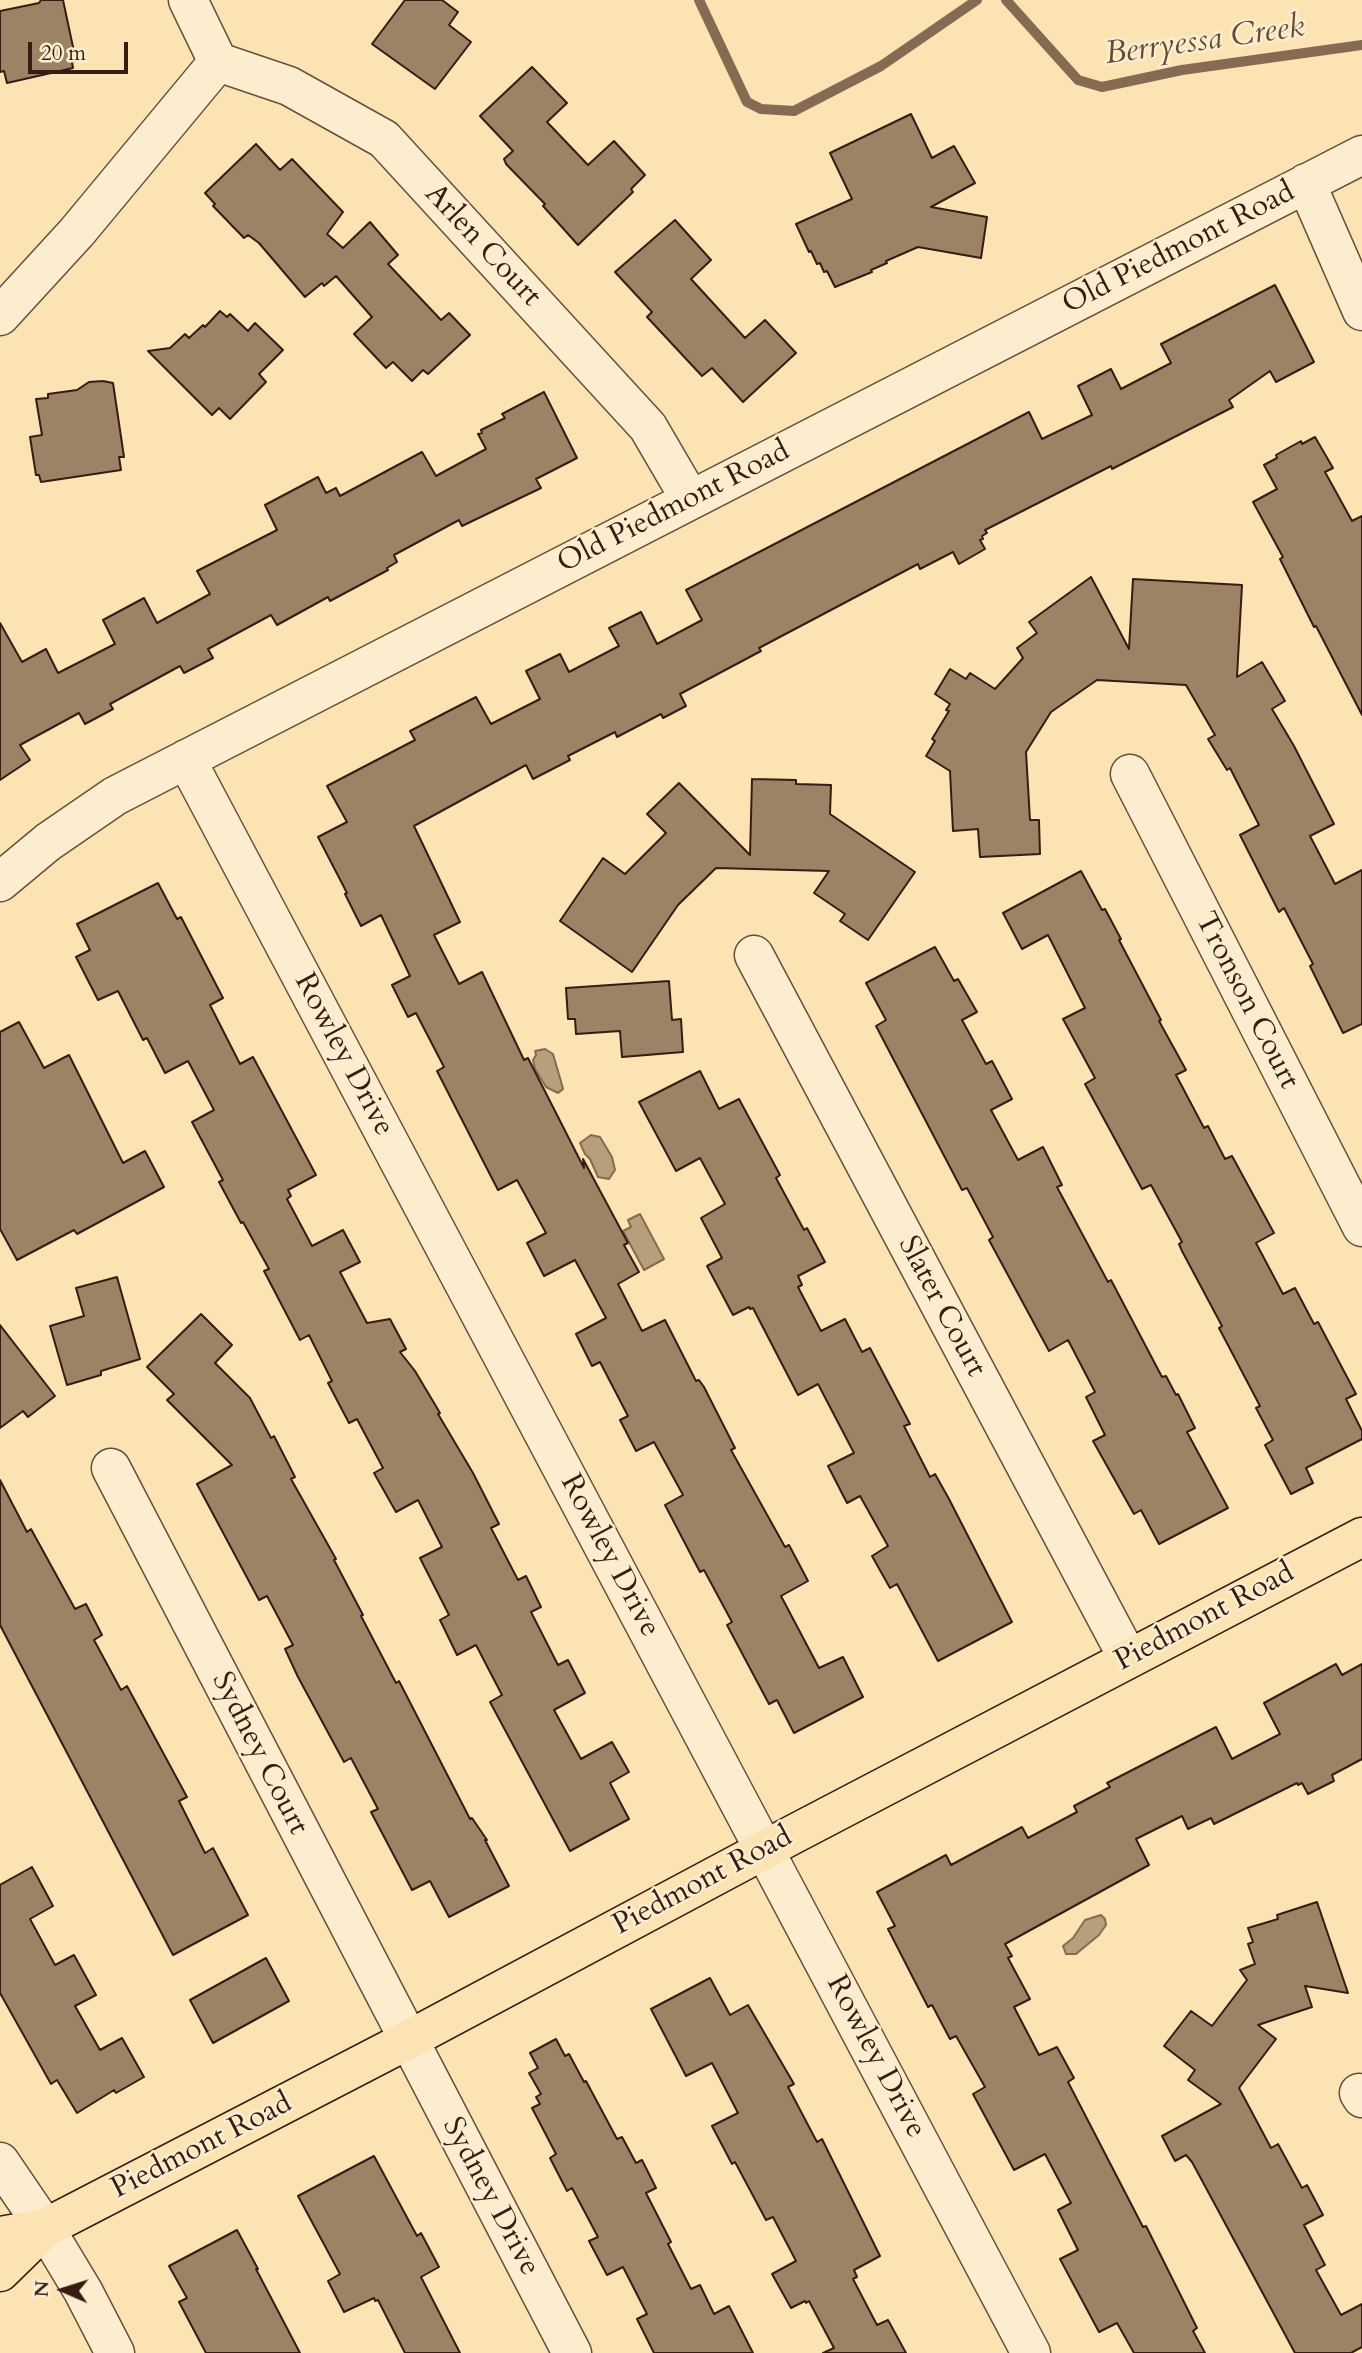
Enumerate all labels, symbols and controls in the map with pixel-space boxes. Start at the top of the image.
water label: Berryessa Creek [1103,9,1307,75]
scale bar [32,28,131,72]
text: 20 m [41,39,86,68]
street label: Old Piedmont Road [1057,175,1301,323]
street label: Arlen Court [416,177,548,315]
street label: Old Piedmont Road [552,434,796,582]
street label: Tronson Court [1186,907,1306,1095]
street label: Rowley Drive [285,968,401,1142]
street label: Slater Court [889,1231,993,1383]
street label: Rowley Drive [551,1469,667,1643]
street label: Piedmont Road [1109,1556,1301,1680]
street label: Sydney Court [203,1667,315,1841]
street label: Piedmont Road [607,1820,799,1944]
street label: Rowley Drive [817,1970,933,2144]
street label: Piedmont Road [106,2086,298,2208]
street label: Sydney Drive [433,2112,547,2282]
north arrow [28,2255,98,2325]
text: N [29,2280,55,2298]

